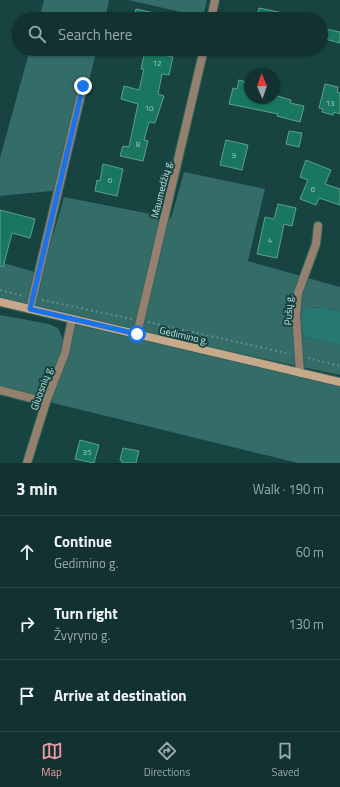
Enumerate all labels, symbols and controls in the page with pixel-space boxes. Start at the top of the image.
search box [12,12,328,56]
icon: search [26,23,48,45]
text: Search here [58,23,132,46]
house number: 12 [153,57,161,69]
north arrow [244,68,280,104]
route end [74,77,92,95]
house number: 13 [326,97,334,109]
house number: 10 [145,102,154,114]
house number: 8 [136,138,141,150]
house number: 9 [232,149,237,161]
street label: Maumedžių g. [147,159,176,220]
house number: 6 [108,174,113,186]
house number: 6 [311,183,316,195]
house number: 4 [268,234,273,246]
street label: Pušų g. [280,294,297,326]
street label: Gedimino g. [158,323,210,348]
route start [128,325,146,343]
street label: Gluosnių g. [27,364,56,412]
house number: 35 [83,446,92,458]
text: 3 min [16,476,57,502]
text: Walk · 190 m [253,479,324,499]
text: Continue [54,530,112,553]
icon: ahead [16,541,38,563]
text: 60 m [296,542,324,562]
text: Gedimino g. [54,553,118,573]
text: Turn right [54,602,118,625]
icon: right [16,613,38,635]
text: 130 m [288,614,324,634]
text: Žvyryno g. [54,625,110,645]
text: Arrive at destination [54,684,187,707]
icon: arrive [16,685,38,707]
tab: Map [41,740,63,780]
tab: Directions [144,740,190,780]
tab: Saved [271,740,299,780]

